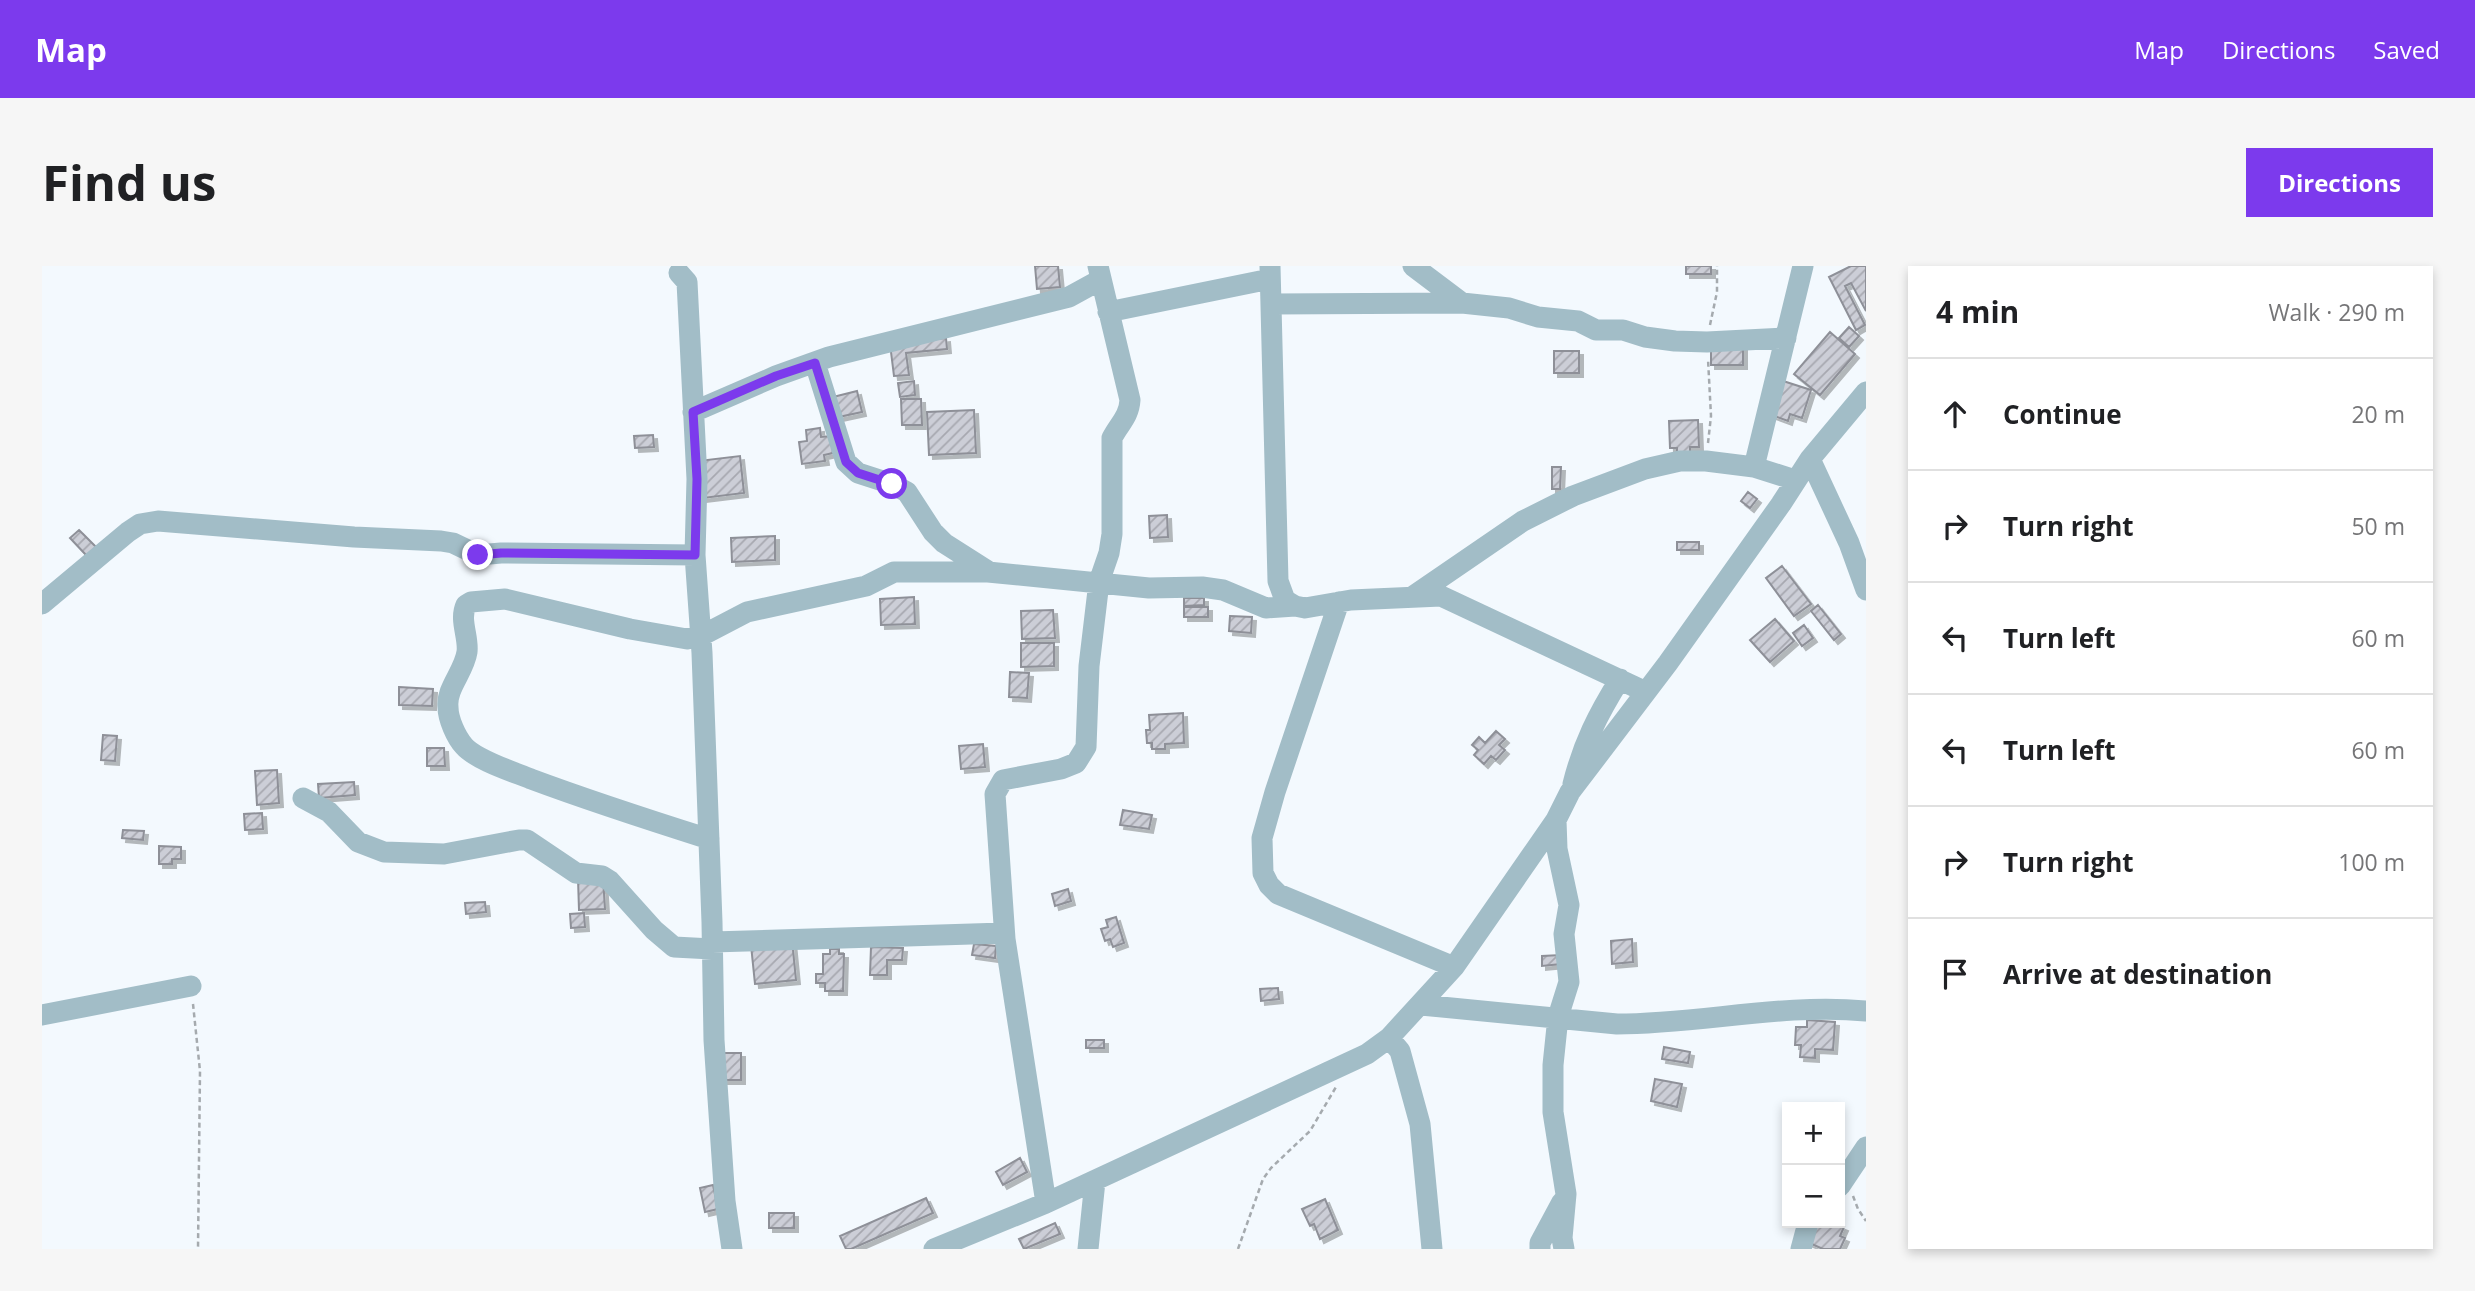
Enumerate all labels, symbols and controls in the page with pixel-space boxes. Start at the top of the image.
text: Map [35,27,107,72]
text: Map [2134,33,2184,66]
text: Directions [2222,33,2335,66]
text: Saved [2373,33,2440,66]
button: Directions [2246,148,2433,217]
text: Find us [42,149,216,215]
text: 4 min [1936,291,2019,332]
text: Walk · 290 m [2268,296,2405,328]
icon: ahead [1936,395,1974,433]
text: Continue [2003,396,2122,432]
text: 20 m [2351,398,2405,430]
route start [876,468,907,499]
icon: right [1936,507,1974,545]
text: Turn right [2003,508,2134,544]
text: 50 m [2351,510,2405,542]
route end [462,539,493,570]
icon: left [1936,619,1974,657]
text: Turn left [2003,620,2115,656]
text: 60 m [2351,622,2405,654]
icon: left [1936,731,1974,769]
text: Turn left [2003,732,2115,768]
text: 60 m [2351,734,2405,766]
icon: right [1936,843,1974,881]
text: Turn right [2003,844,2134,880]
text: 100 m [2338,846,2405,878]
icon: arrive [1936,955,1974,993]
text: Arrive at destination [2003,956,2272,992]
map controls [1782,1102,1845,1228]
button: + [1782,1102,1845,1165]
button: − [1782,1165,1845,1228]

